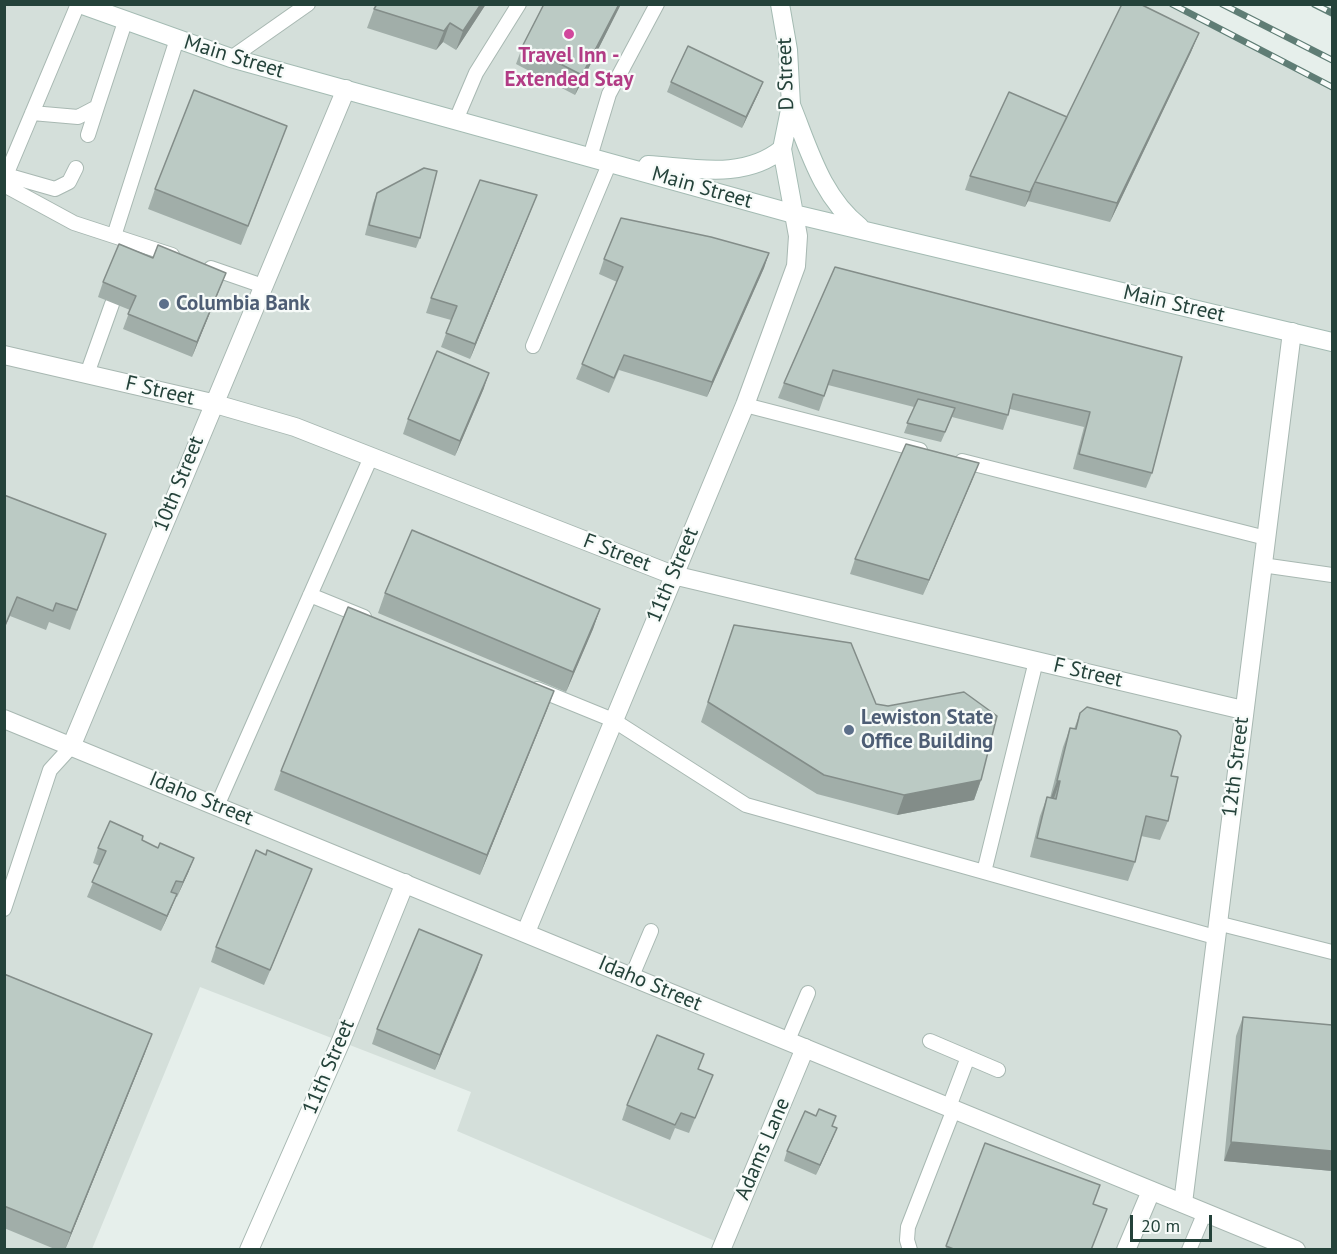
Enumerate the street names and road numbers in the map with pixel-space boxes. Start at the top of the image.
street label: Main Street [181,30,287,84]
street label: D Street [772,37,800,111]
street label: Main Street [649,162,755,214]
street label: Main Street [1121,280,1227,328]
street label: F Street [123,371,197,411]
street label: 10th Street [148,433,210,535]
street label: 11th Street [642,524,704,626]
street label: F Street [580,529,654,577]
street label: F Street [1051,653,1125,693]
street label: 12th Street [1217,715,1255,819]
street label: Idaho Street [145,767,257,831]
street label: Idaho Street [595,951,705,1017]
street label: 11th Street [298,1016,360,1118]
street label: Adams Lane [730,1094,796,1204]

